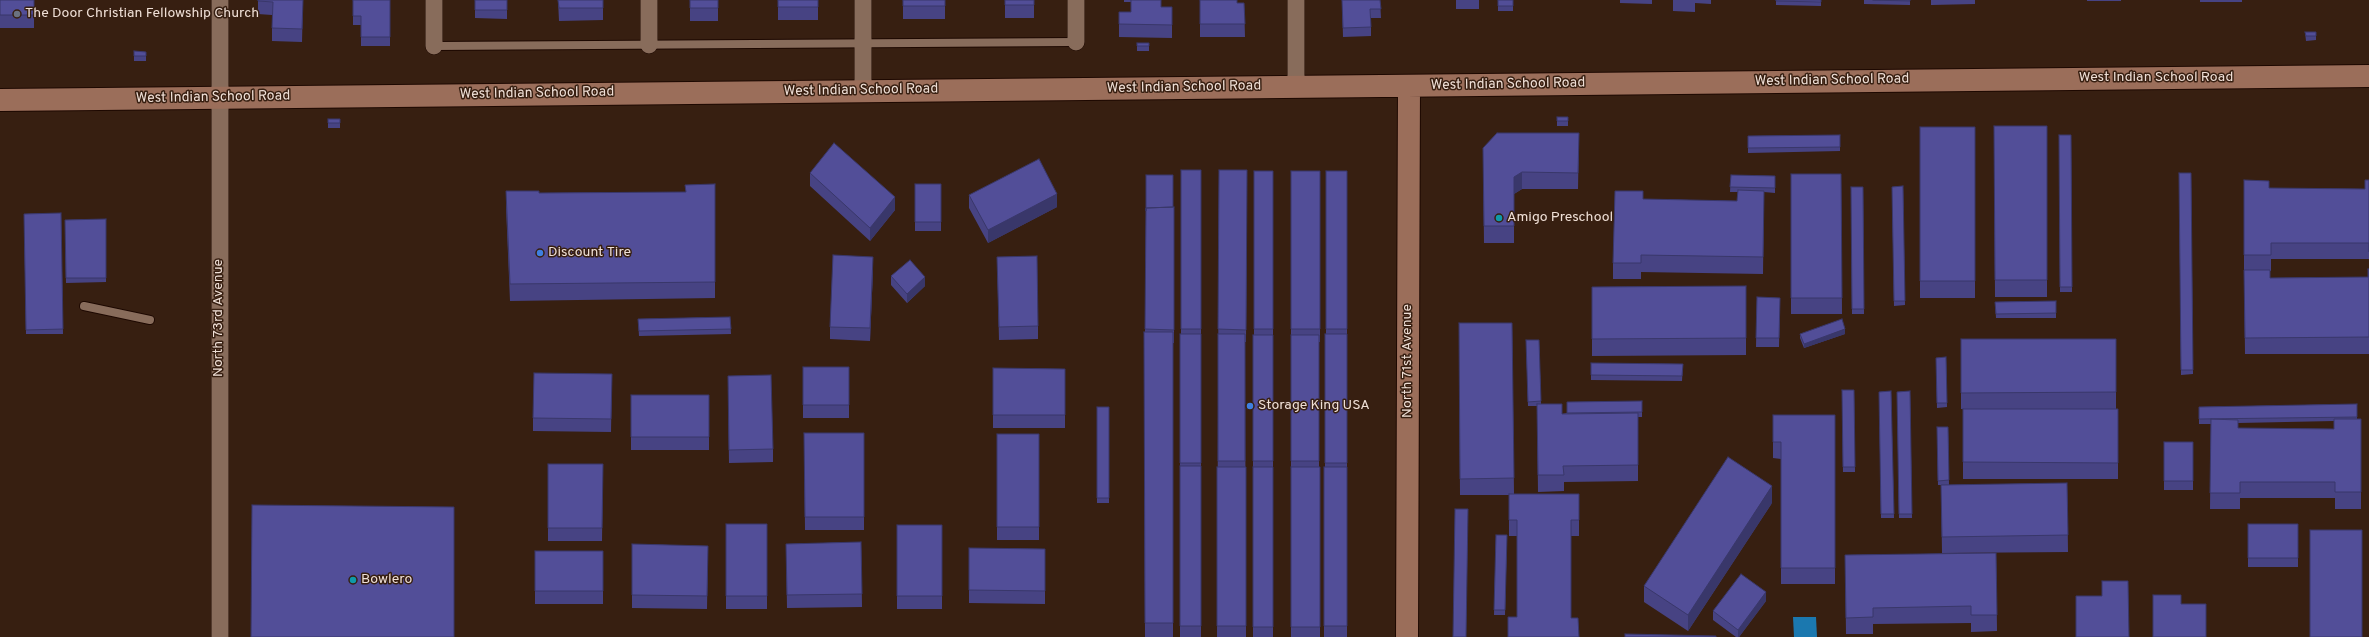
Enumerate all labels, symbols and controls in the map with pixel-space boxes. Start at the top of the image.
place label: The Door Christian Fellowship Church [25,6,259,22]
marker: The Door Christian Fellowship Church [12,9,22,19]
street label: West Indian School Road [2079,70,2233,86]
street label: West Indian School Road [1755,71,1909,91]
street label: West Indian School Road [1431,75,1585,95]
street label: West Indian School Road [1107,78,1261,98]
street label: West Indian School Road [784,81,938,101]
street label: West Indian School Road [460,84,614,104]
street label: West Indian School Road [136,88,290,108]
place label: Amigo Preschool [1507,210,1613,226]
marker: Amigo Preschool [1494,213,1504,223]
place label: Discount Tire [548,245,631,261]
marker: Discount Tire [535,248,545,258]
street label: North 73rd Avenue [211,259,227,377]
street label: North 71st Avenue [1400,304,1416,418]
place label: Storage King USA [1258,398,1370,414]
marker: Storage King USA [1245,401,1255,411]
place label: Bowlero [361,572,412,588]
marker: Bowlero [348,575,358,585]

